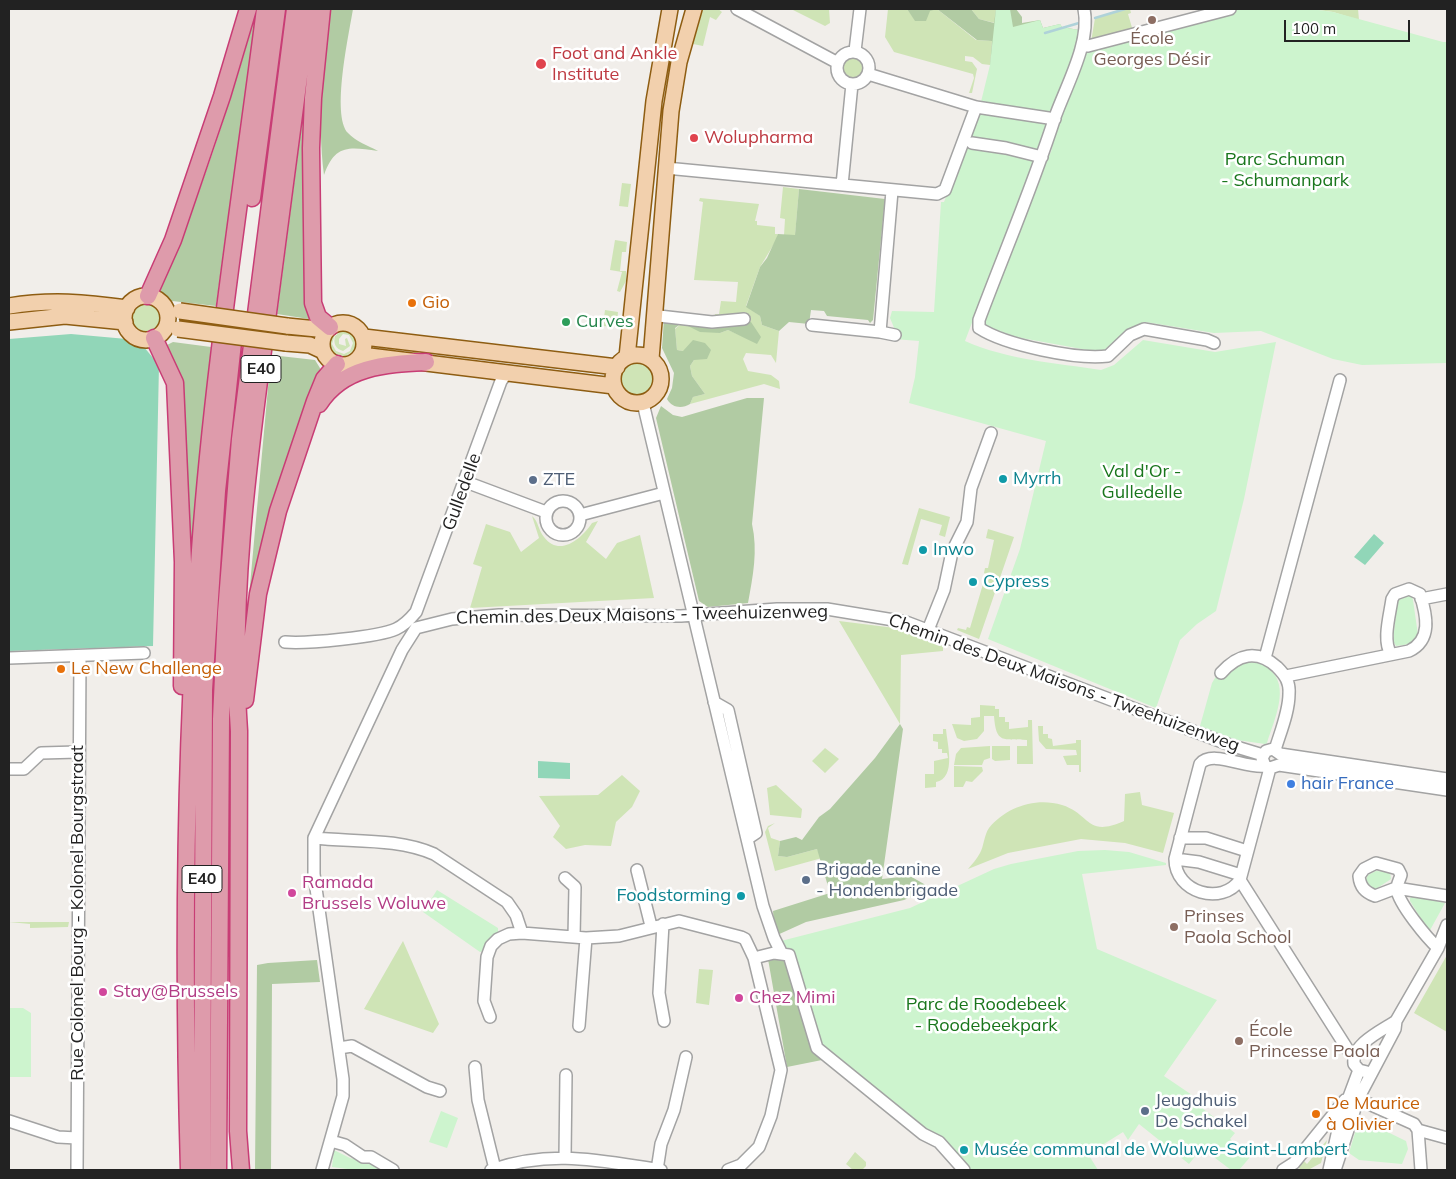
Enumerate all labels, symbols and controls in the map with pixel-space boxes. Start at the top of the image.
scale bar [1286,10,1412,42]
marker: École Georges Désir [1146,14,1158,26]
text: 100 m [1292,19,1336,38]
place label: École Georges Désir [1094,28,1210,70]
place label: Foot and Ankle Institute [552,43,677,86]
marker: Foot and Ankle Institute [534,57,548,71]
place label: Wolupharma [704,127,813,149]
marker: Wolupharma [688,132,700,144]
park label: Parc Schuman - Schumanpark [1221,149,1349,192]
place label: Gio [422,292,450,314]
marker: Gio [406,297,418,309]
place label: Curves [576,311,634,333]
marker: Curves [560,316,572,328]
road number: E40 [241,356,281,382]
street label: Gulledelle [438,450,486,534]
park label: Val d'Or - Gulledelle [1102,461,1182,504]
place label: Myrrh [1013,468,1062,490]
place label: ZTE [543,469,575,491]
marker: Myrrh [997,473,1009,485]
marker: ZTE [527,474,539,486]
place label: Inwo [933,539,974,561]
marker: Inwo [917,544,929,556]
place label: Cypress [983,571,1049,593]
marker: Cypress [967,576,979,588]
street label: Chemin des Deux Maisons - Tweehuizenweg [456,601,828,629]
street label: Chemin des Deux Maisons - Tweehuizenweg [886,609,1242,757]
place label: Le New Challenge [71,658,222,680]
marker: Le New Challenge [55,663,67,675]
street label: Rue Colonel Bourg - Kolonel Bourgstraat [67,745,89,1081]
place label: hair France [1301,773,1394,795]
marker: hair France [1285,778,1297,790]
place label: Brigade canine - Hondenbrigade [816,859,958,902]
road number: E40 [182,866,222,892]
place label: Ramada Brussels Woluwe [302,872,446,914]
marker: Brigade canine - Hondenbrigade [800,874,812,886]
place label: Foodstorming [617,885,731,907]
marker: Ramada Brussels Woluwe [286,887,298,899]
marker: Foodstorming [735,890,747,902]
place label: Prinses Paola School [1184,906,1292,949]
marker: Prinses Paola School [1168,921,1180,933]
place label: Stay@Brussels [113,981,238,1003]
marker: Stay@Brussels [97,986,109,998]
place label: Chez Mimi [749,987,835,1009]
marker: Chez Mimi [733,992,745,1004]
park label: Parc de Roodebeek - Roodebeekpark [906,994,1066,1036]
place label: École Princesse Paola [1249,1020,1380,1062]
marker: École Princesse Paola [1233,1035,1245,1047]
place label: Jeugdhuis De Schakel [1155,1090,1248,1132]
place label: De Maurice à Olivier [1326,1093,1420,1136]
marker: Jeugdhuis De Schakel [1139,1105,1151,1117]
marker: De Maurice à Olivier [1310,1108,1322,1120]
place label: Musée communal de Woluwe-Saint-Lambert [974,1139,1347,1161]
marker: Musée communal de Woluwe-Saint-Lambert [958,1144,970,1156]

